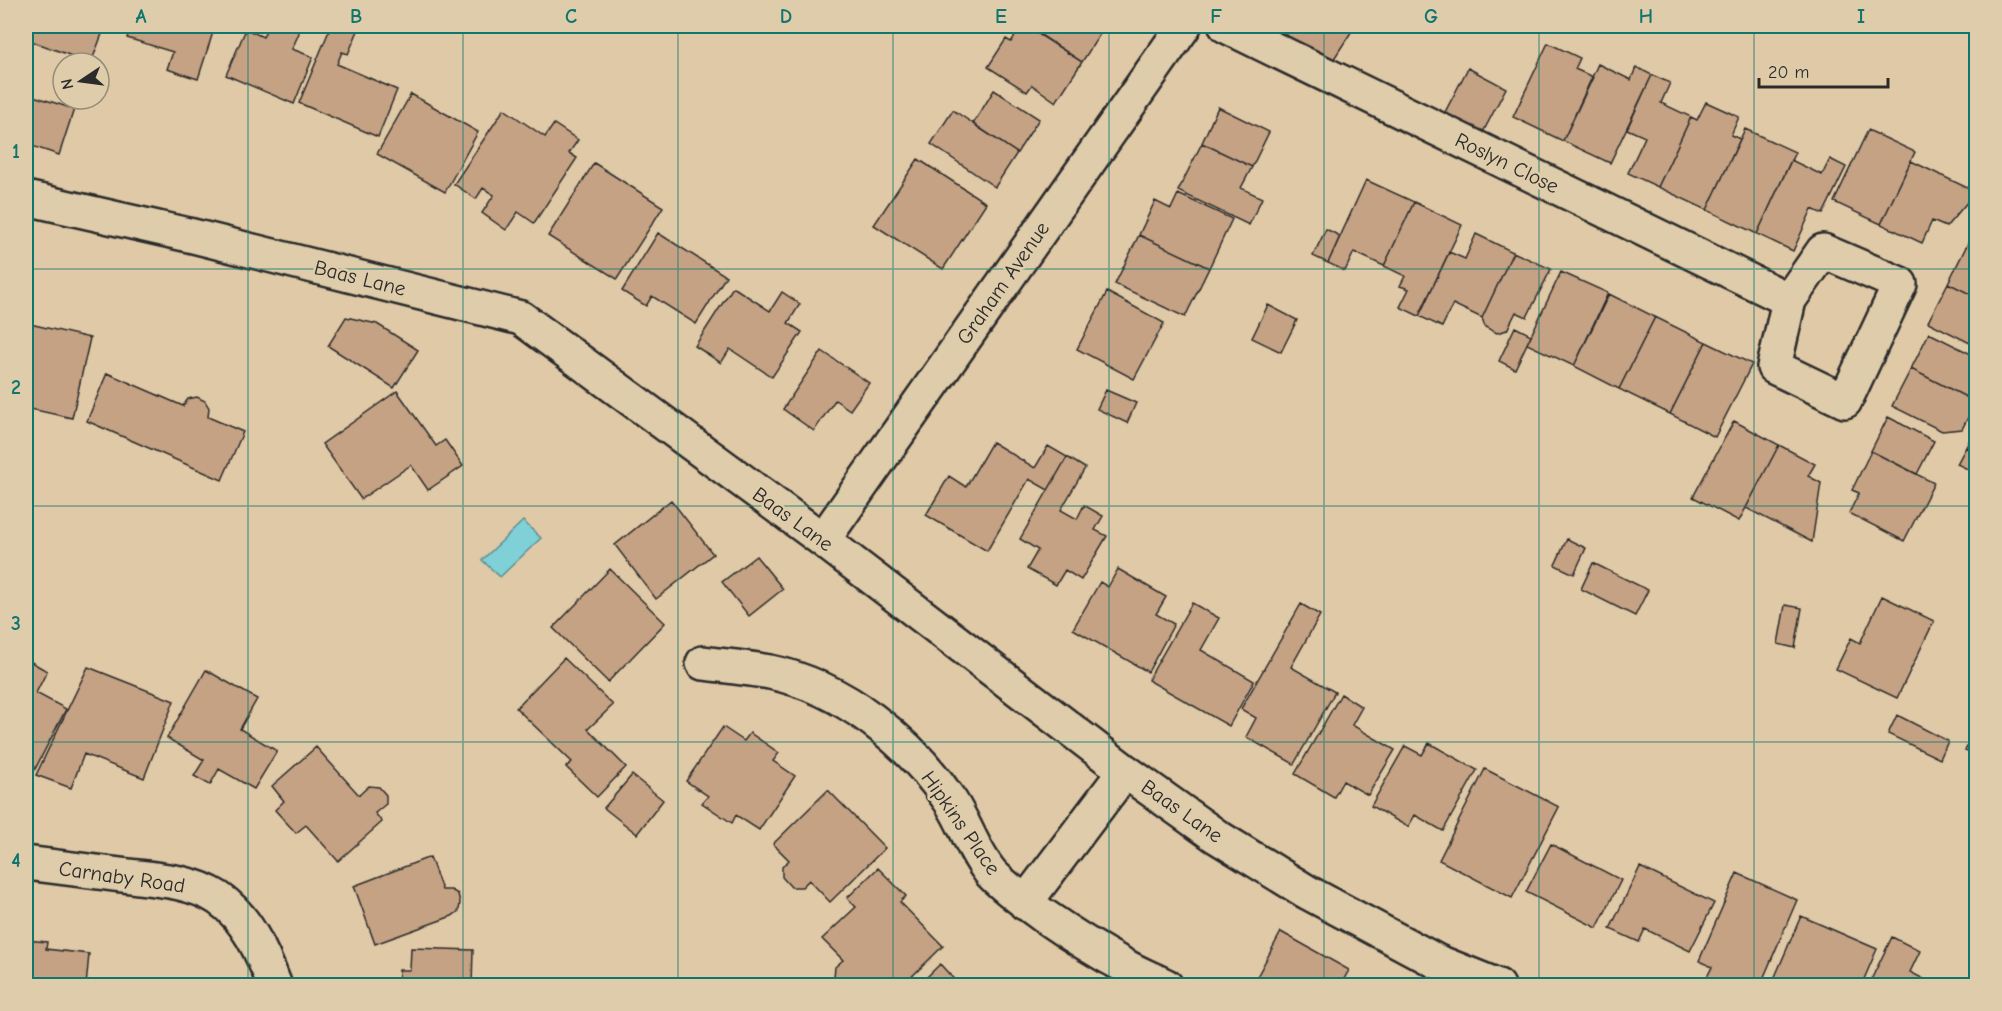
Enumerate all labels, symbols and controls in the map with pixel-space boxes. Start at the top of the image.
text: A [135,5,147,28]
text: B [350,5,362,28]
text: C [565,5,577,28]
text: D [780,5,792,28]
text: E [995,5,1007,28]
text: F [1210,5,1222,28]
text: G [1424,5,1438,28]
text: H [1639,5,1653,28]
text: I [1857,5,1865,28]
north arrow [51,51,111,111]
scale bar [1759,51,1888,89]
text: 20 m [1768,62,1809,83]
text: N [57,77,77,91]
street label: Roslyn Close [1451,128,1563,198]
text: 1 [12,140,20,163]
street label: Graham Avenue [952,217,1054,349]
street label: Baas Lane [312,255,408,301]
text: 2 [11,376,21,399]
street label: Baas Lane [748,482,838,556]
text: 3 [11,612,21,635]
street label: Hipkins Place [916,766,1006,880]
street label: Baas Lane [1137,774,1227,848]
text: 4 [11,849,21,872]
street label: Carnaby Road [57,856,187,898]

